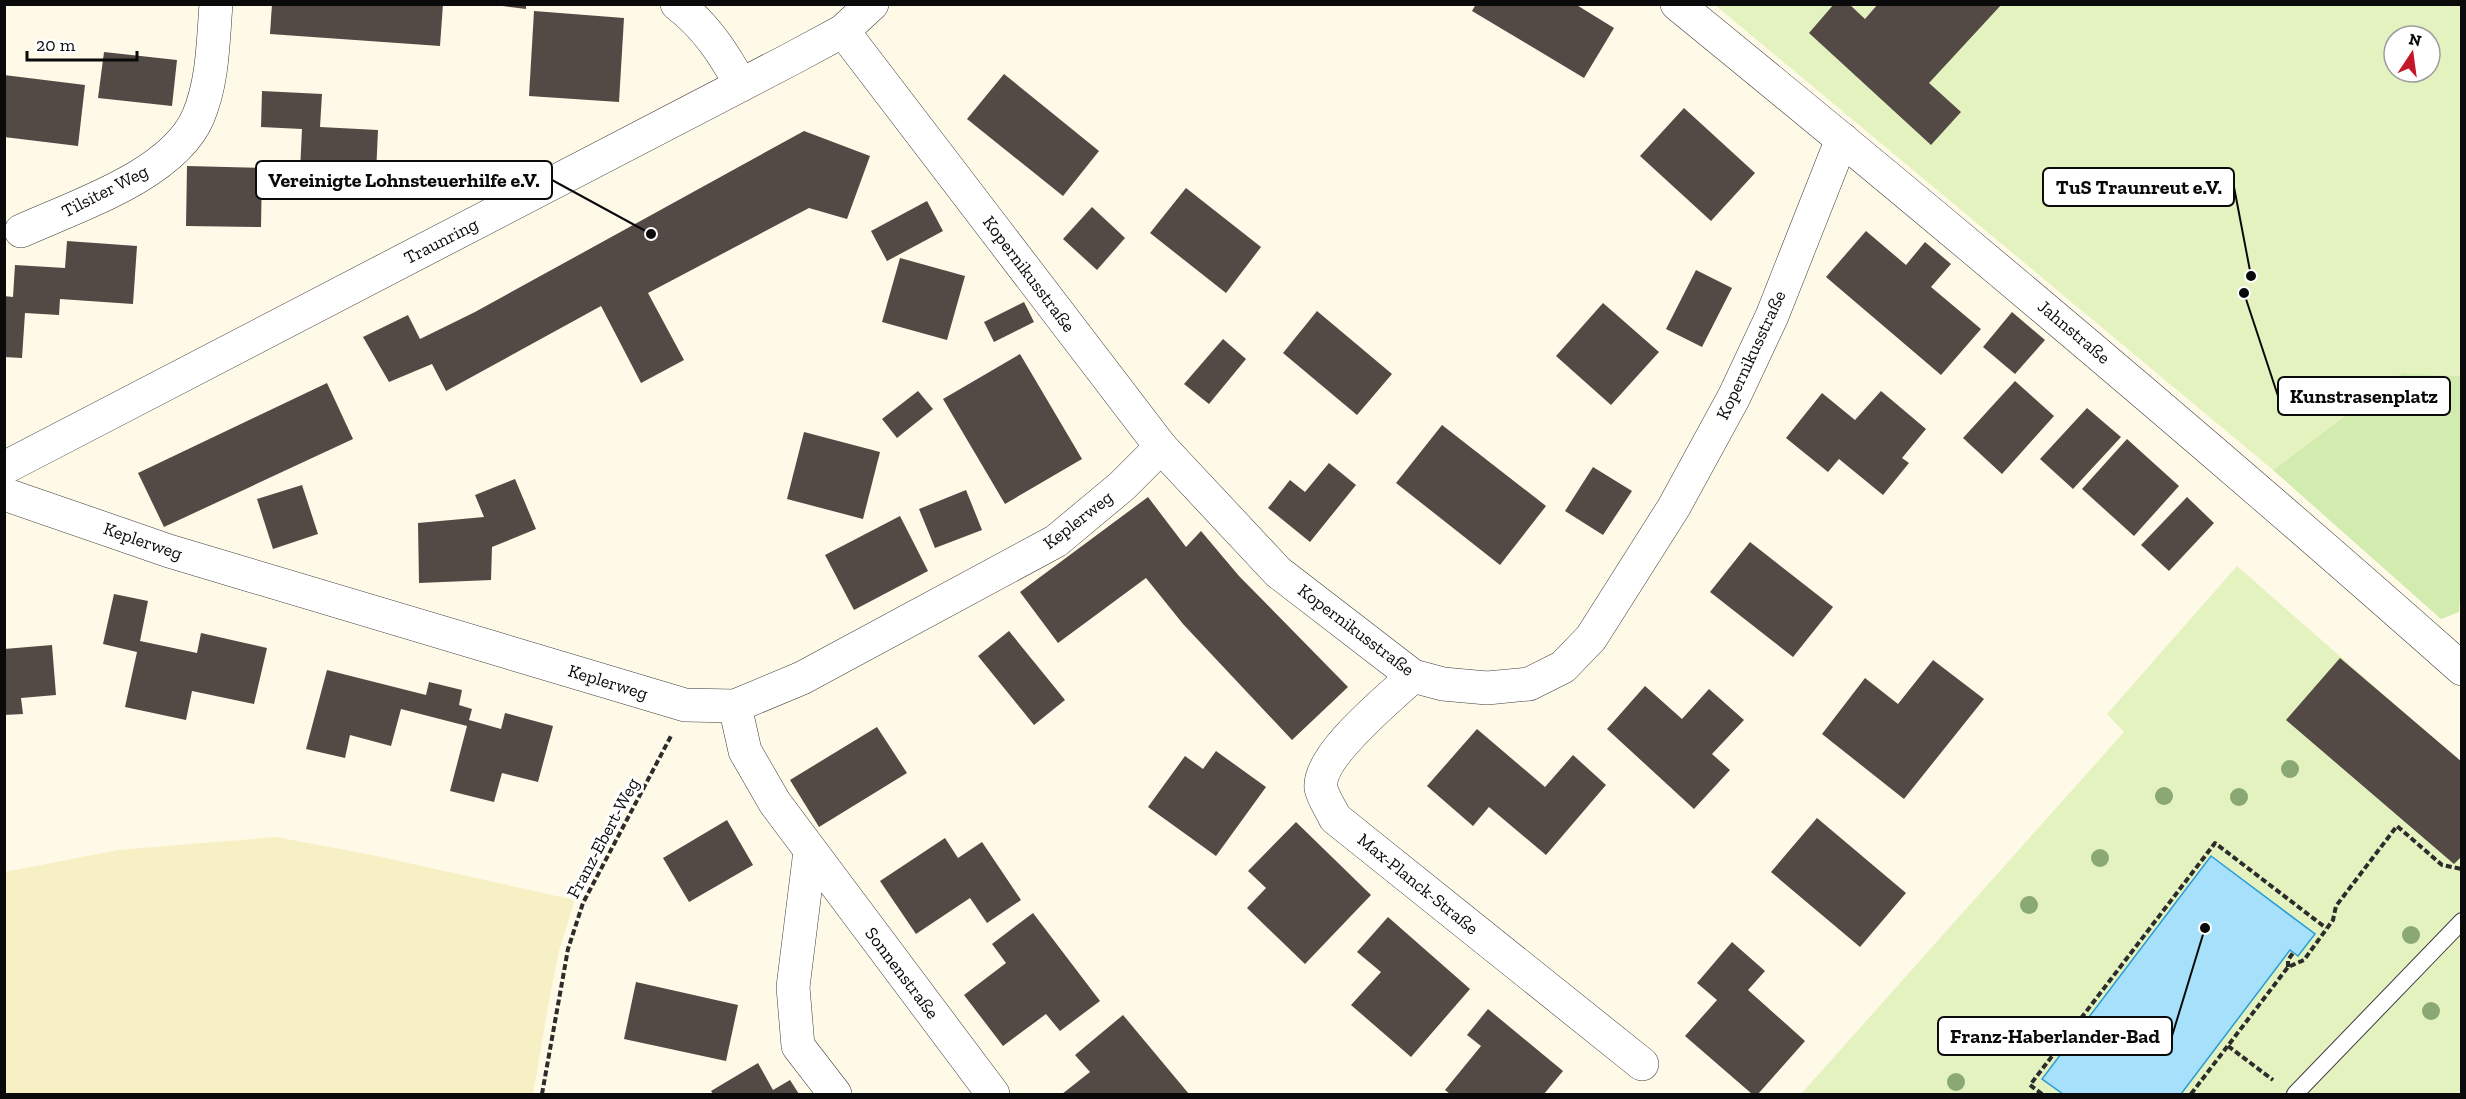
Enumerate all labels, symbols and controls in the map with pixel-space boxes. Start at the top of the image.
scale bar [27,24,136,62]
north arrow [2382,24,2442,84]
text: N [2407,29,2423,50]
text: 20 m [36,34,76,56]
street label: Tilsiter Weg [58,160,152,222]
callout: Vereinigte Lohnsteuerhilfe e.V. [256,161,552,199]
text: Vereinigte Lohnsteuerhilfe e.V. [268,168,540,192]
callout: TuS Traunreut e.V. [2043,168,2234,206]
text: TuS Traunreut e.V. [2056,175,2222,199]
street label: Kopernikusstraße [978,211,1080,337]
street label: Traunring [400,213,482,269]
street label: Kopernikusstraße [1711,287,1791,423]
street label: Jahnstraße [2033,295,2115,369]
callout: Kunstrasenplatz [2278,377,2450,415]
text: Kunstrasenplatz [2290,384,2439,408]
street label: Keplerweg [1039,486,1117,554]
street label: Keplerweg [101,517,186,565]
street label: Kopernikusstraße [1293,579,1419,681]
street label: Keplerweg [565,659,651,705]
street label: Franz-Ebert-Weg [562,774,644,902]
street label: Max-Planck-Straße [1353,829,1483,939]
street label: Sonnenstraße [860,923,944,1023]
callout: Franz-Haberlander-Bad [1938,1017,2172,1055]
text: Franz-Haberlander-Bad [1950,1024,2160,1048]

